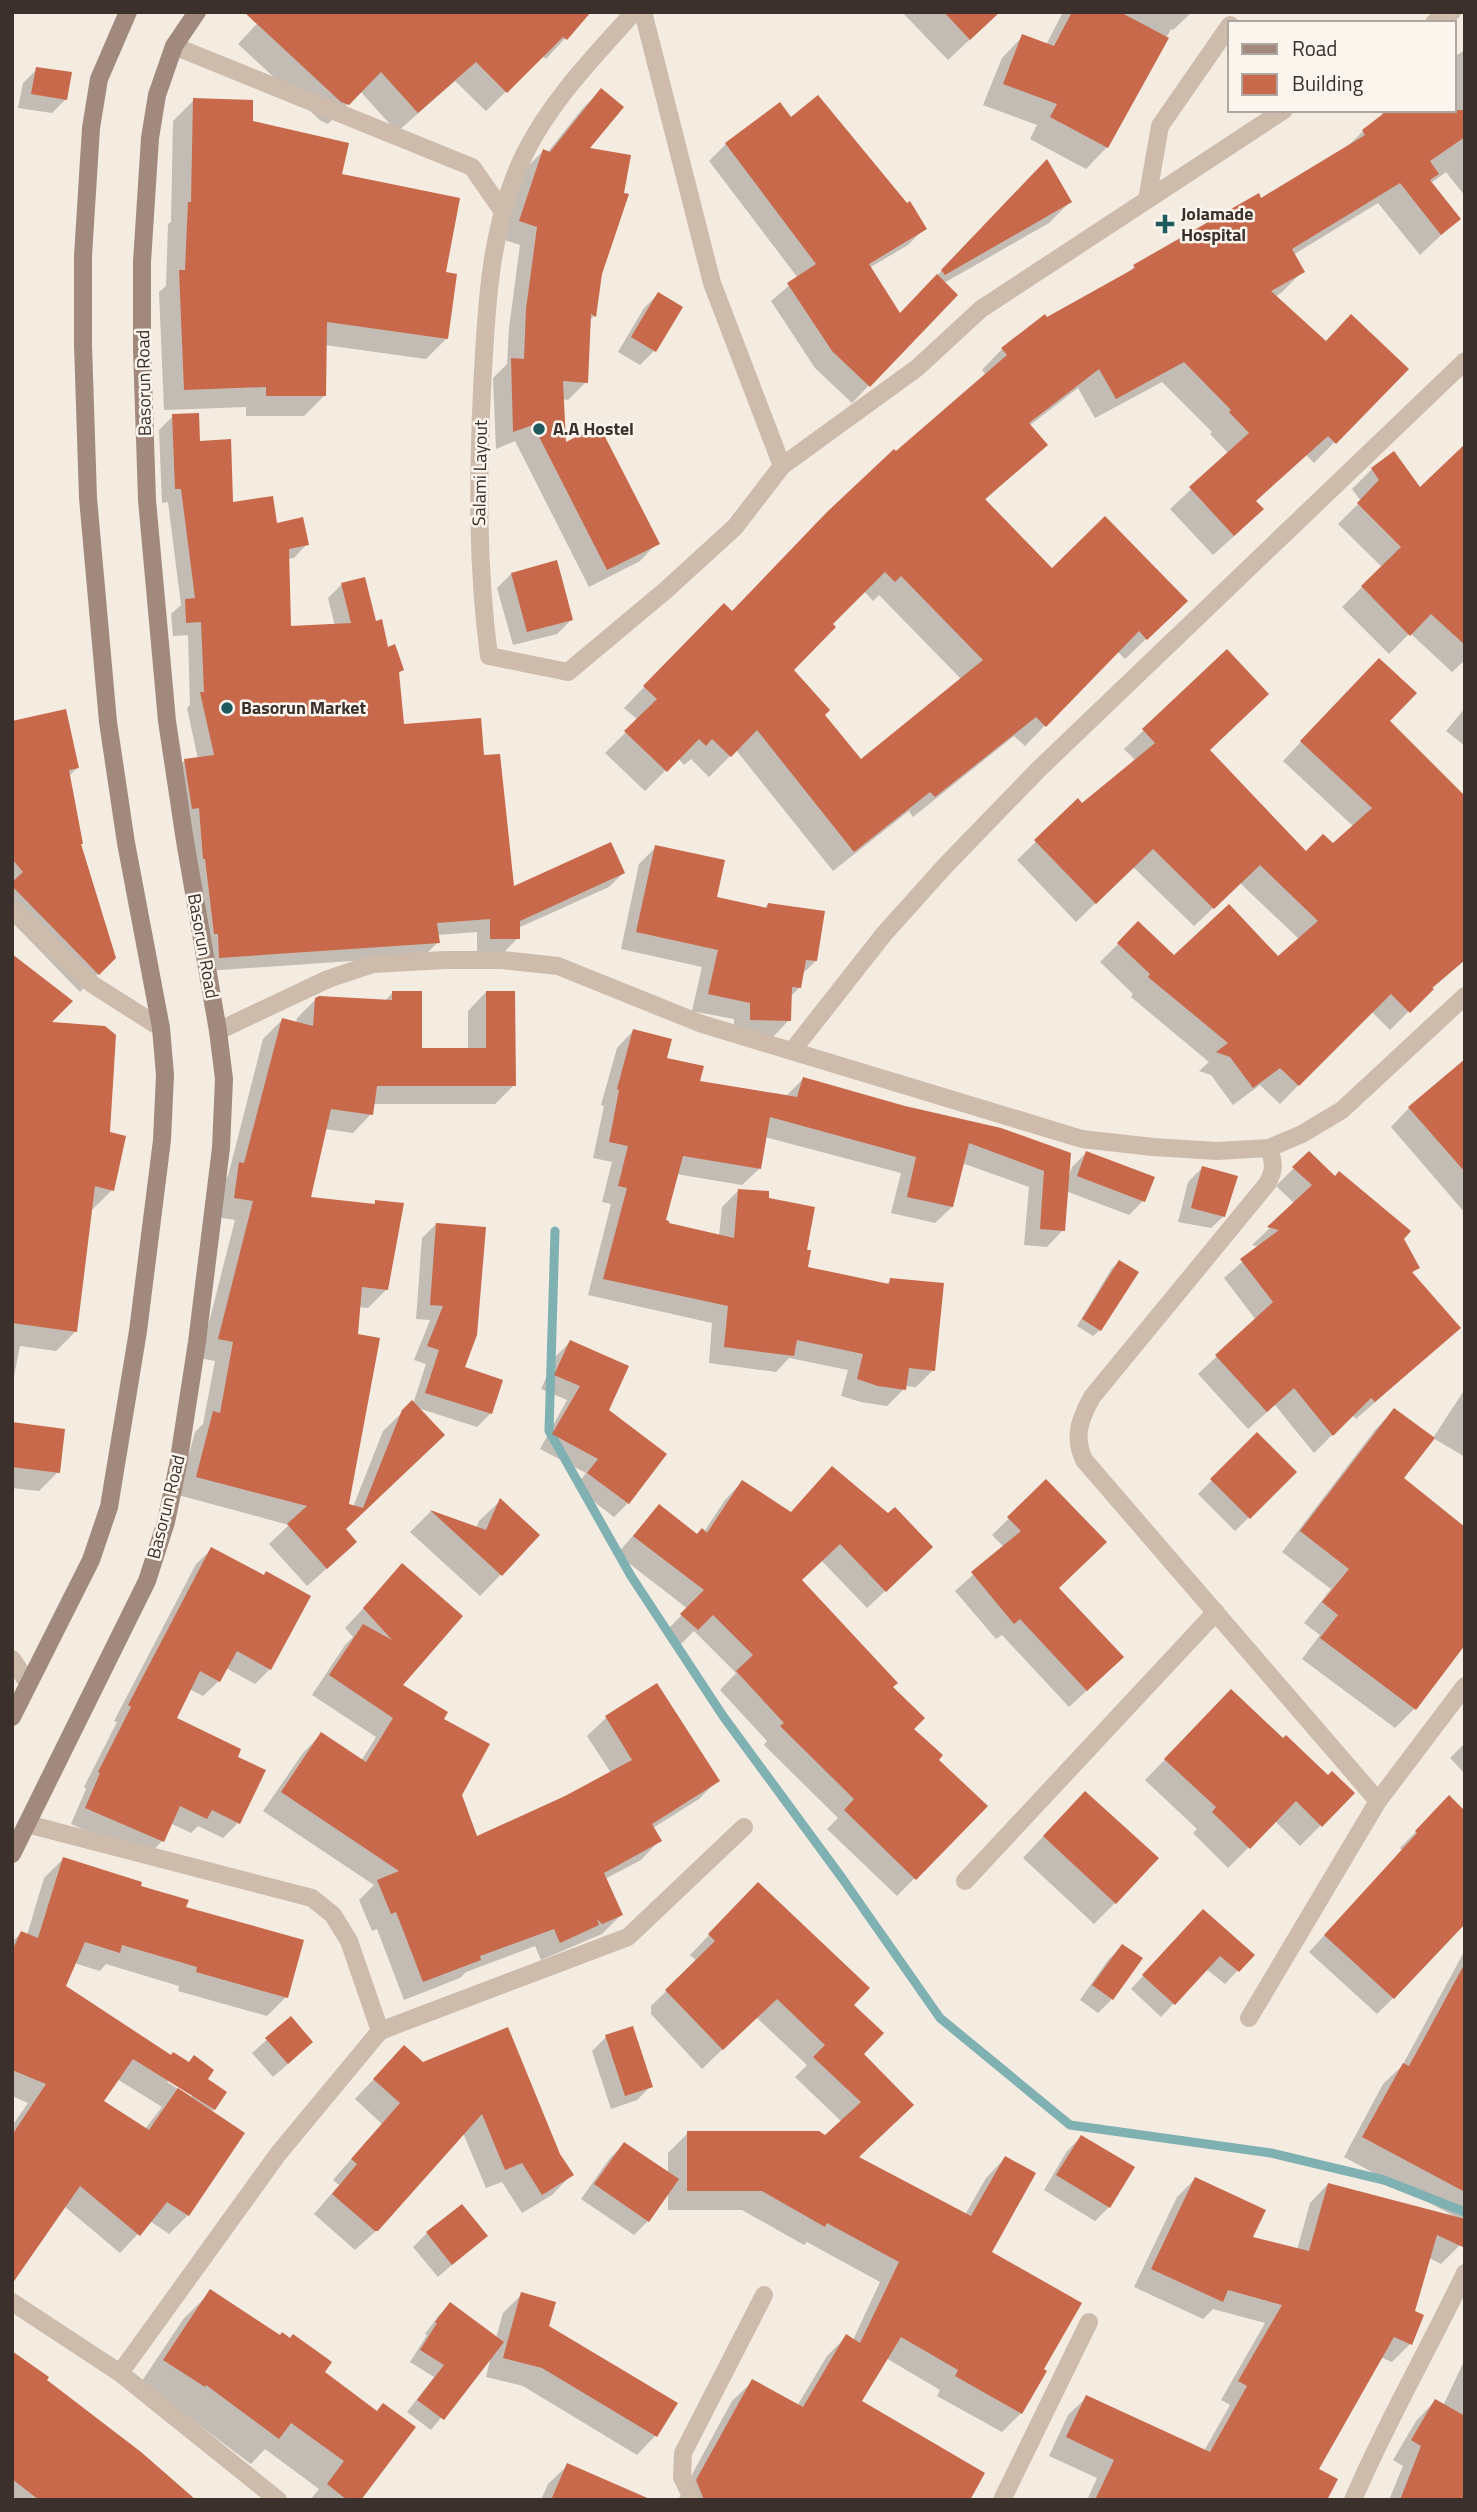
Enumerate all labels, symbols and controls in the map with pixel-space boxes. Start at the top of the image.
legend [1228,21,1456,112]
text: Road [1292,32,1337,64]
text: Building [1292,67,1364,99]
place label: Jolamade Hospital [1181,200,1253,248]
marker: Jolamade Hospital [1155,214,1175,234]
street label: Basorun Road [129,330,158,436]
place label: A.A Hostel [553,415,634,442]
street label: Salami Layout [465,419,494,526]
marker: A.A Hostel [531,421,547,437]
place label: Basorun Market [241,694,366,721]
marker: Basorun Market [219,700,235,716]
street label: Basorun Road [181,891,226,1001]
street label: Basorun Road [140,1452,191,1562]

